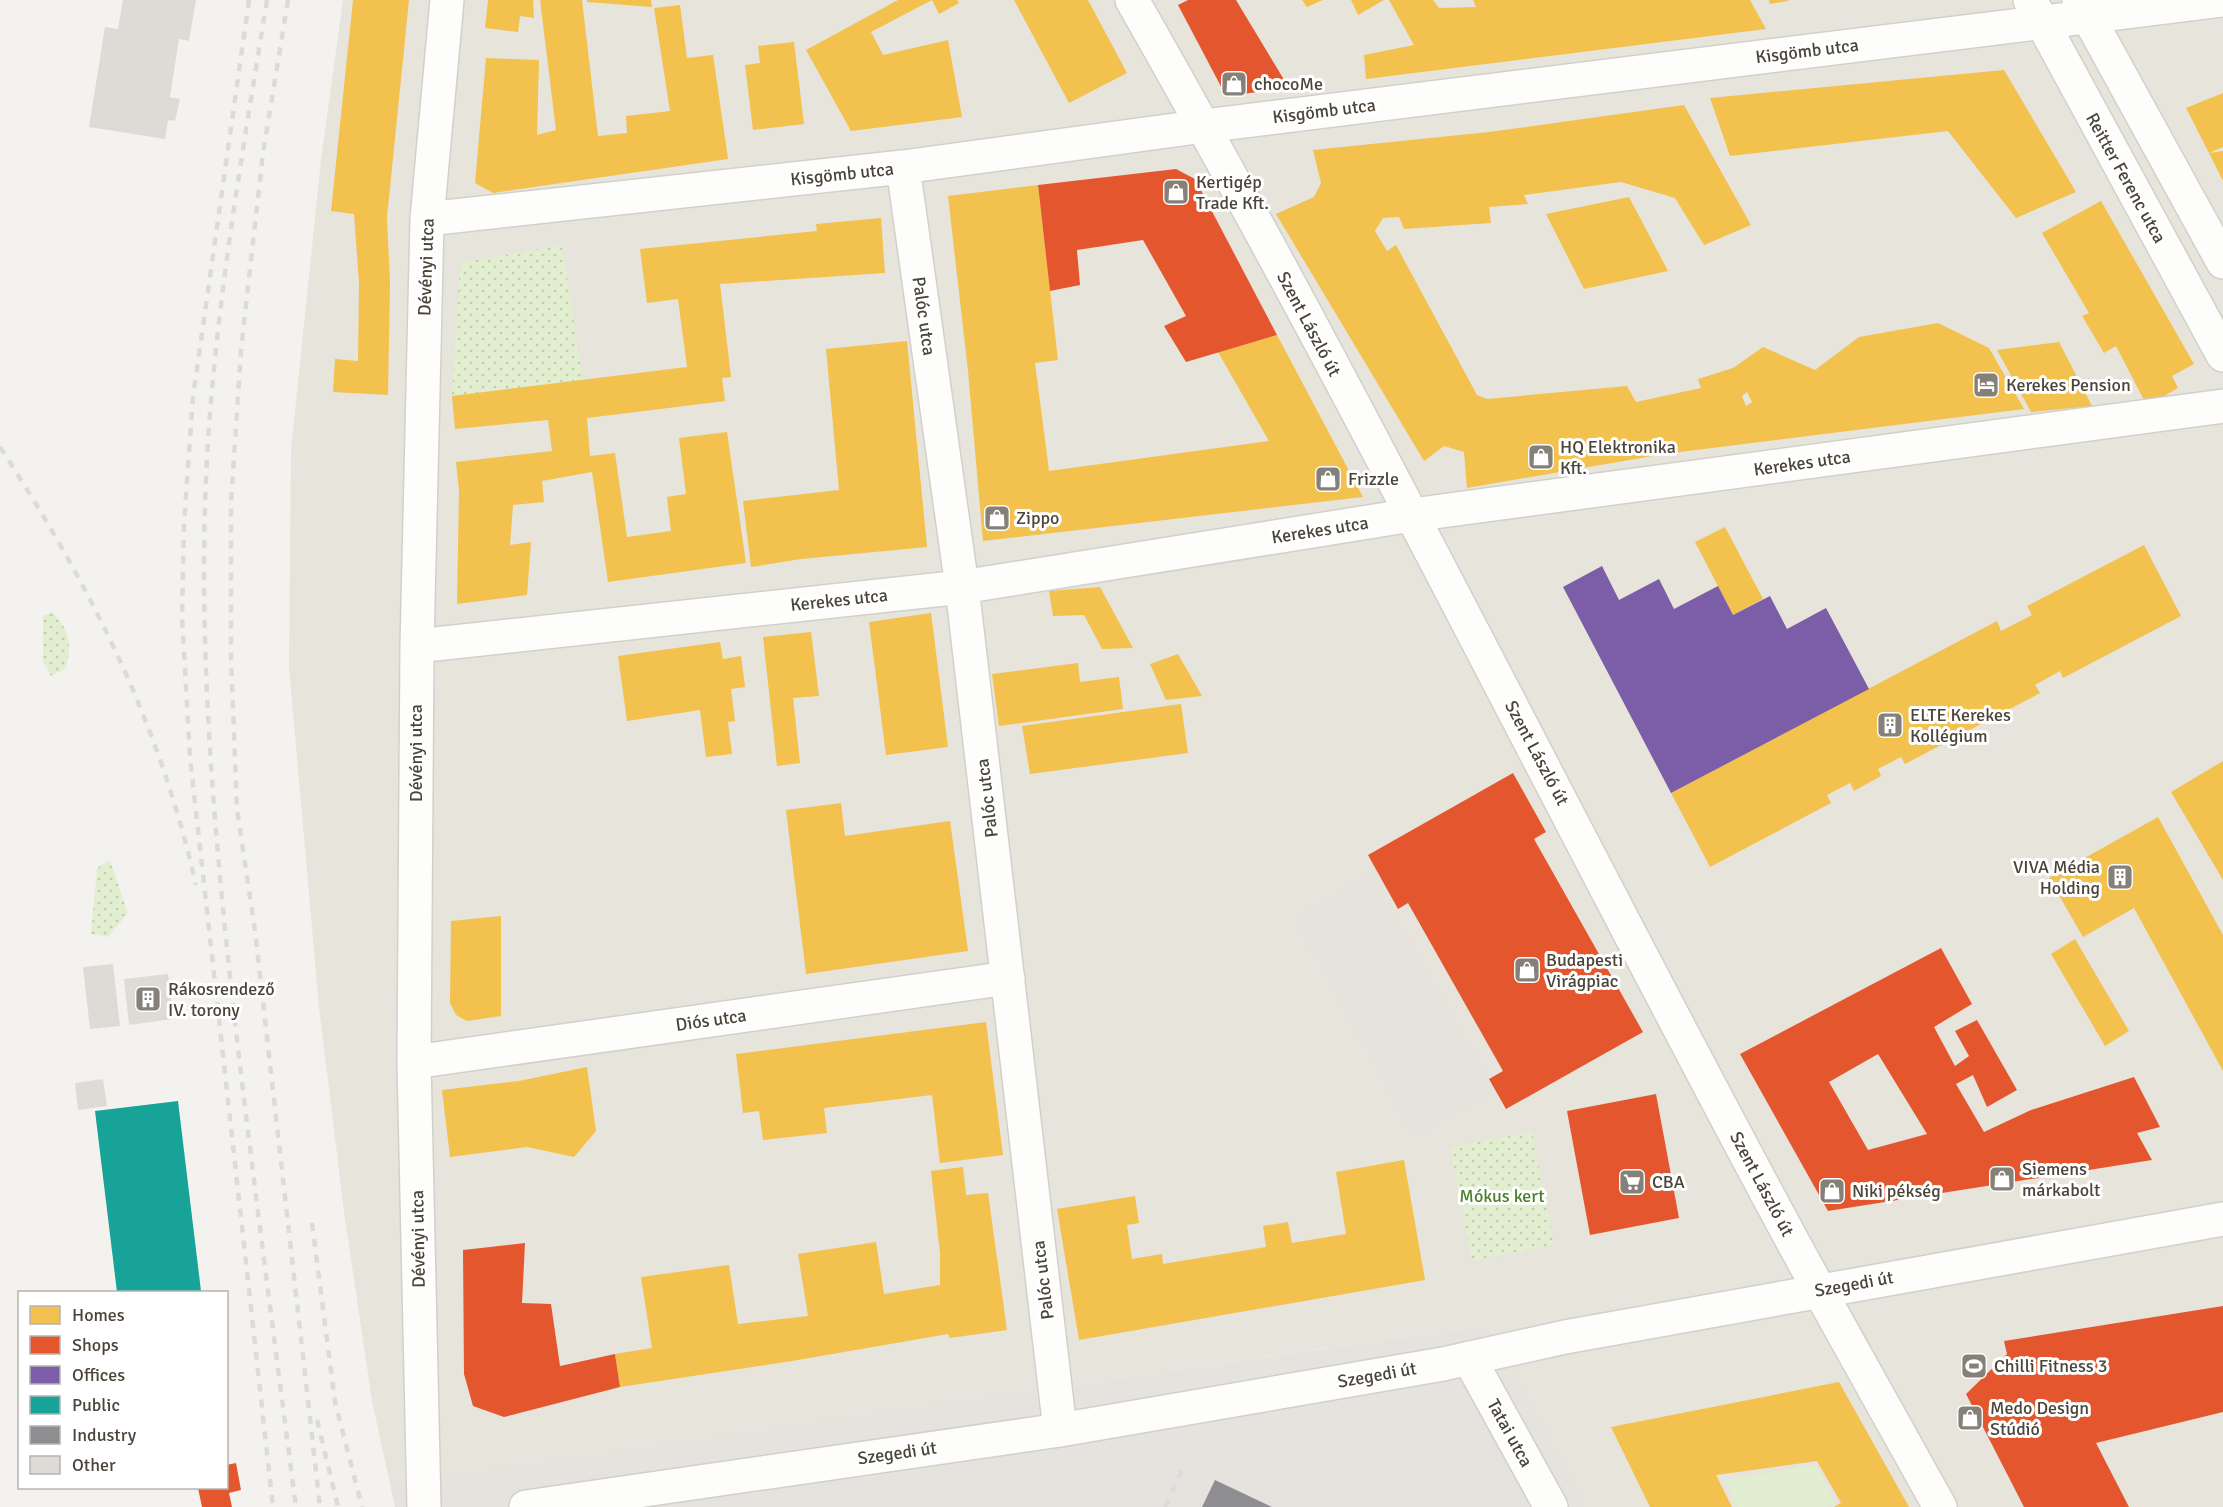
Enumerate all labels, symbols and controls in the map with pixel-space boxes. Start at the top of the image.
street label: Kisgömb utca [1754,34,1860,68]
shop icon: chocoMe [1219,69,1249,99]
place label: chocoMe [1254,73,1323,95]
street label: Kisgömb utca [1271,94,1377,128]
street label: Reitter Ferenc utca [2081,109,2171,247]
street label: Kisgömb utca [789,158,895,190]
place label: Kertigép Trade Kft. [1196,171,1269,214]
shop icon: Kertigép Trade Kft. [1161,177,1191,207]
street label: Dévényi utca [413,218,439,316]
street label: Szent László út [1272,268,1346,380]
street label: Palóc utca [908,275,940,357]
hotel icon: Kerekes Pension [1971,370,2001,400]
place label: Kerekes Pension [2006,374,2131,396]
place label: HQ Elektronika Kft. [1560,436,1676,479]
shop icon: HQ Elektronika Kft. [1526,442,1556,472]
street label: Kerekes utca [1752,445,1852,481]
shop icon: Frizzle [1313,464,1343,494]
place label: Frizzle [1348,468,1399,490]
shop icon: Zippo [982,503,1012,533]
place label: Zippo [1016,507,1059,529]
street label: Kerekes utca [1270,511,1370,549]
street label: Kerekes utca [789,584,889,616]
street label: Szent László út [1500,697,1574,809]
street label: Dévényi utca [405,704,427,802]
place label: ELTE Kerekes Kollégium [1910,704,2011,747]
building icon: ELTE Kerekes Kollégium [1875,710,1905,740]
street label: Palóc utca [971,757,1003,839]
place label: VIVA Média Holding [2013,856,2100,899]
building icon: VIVA Média Holding [2105,862,2135,892]
place label: Budapesti Virágpiac [1546,949,1623,992]
shop icon: Budapesti Virágpiac [1512,955,1542,985]
place label: Rákosrendező IV. torony [168,978,275,1021]
building icon: Rákosrendező IV. torony [133,984,163,1014]
street label: Diós utca [674,1004,748,1036]
street label: Szent László út [1725,1128,1799,1240]
place label: Siemens márkabolt [2022,1158,2100,1201]
shop icon: Siemens márkabolt [1987,1164,2017,1194]
supermarket icon: CBA [1617,1167,1647,1197]
place label: CBA [1652,1171,1685,1193]
shop icon: Niki pékség [1817,1176,1847,1206]
place label: Niki pékség [1852,1180,1941,1202]
park label: Mókus kert [1459,1185,1545,1207]
street label: Dévényi utca [406,1190,430,1288]
street label: Palóc utca [1027,1239,1059,1321]
street label: Szegedi út [1813,1266,1895,1302]
legend [18,1291,228,1489]
text: Homes [72,1304,125,1326]
text: Shops [72,1334,119,1356]
sports icon: Chilli Fitness 3 [1959,1351,1989,1381]
place label: Chilli Fitness 3 [1994,1355,2107,1377]
street label: Szegedi út [1336,1357,1418,1393]
text: Offices [72,1364,125,1386]
text: Public [72,1394,120,1416]
street label: Tatai utca [1482,1395,1538,1471]
place label: Medo Design Stúdió [1990,1397,2089,1440]
shop icon: Medo Design Stúdió [1955,1403,1985,1433]
text: Industry [72,1424,137,1446]
street label: Szegedi út [856,1437,938,1469]
text: Other [72,1454,116,1476]

